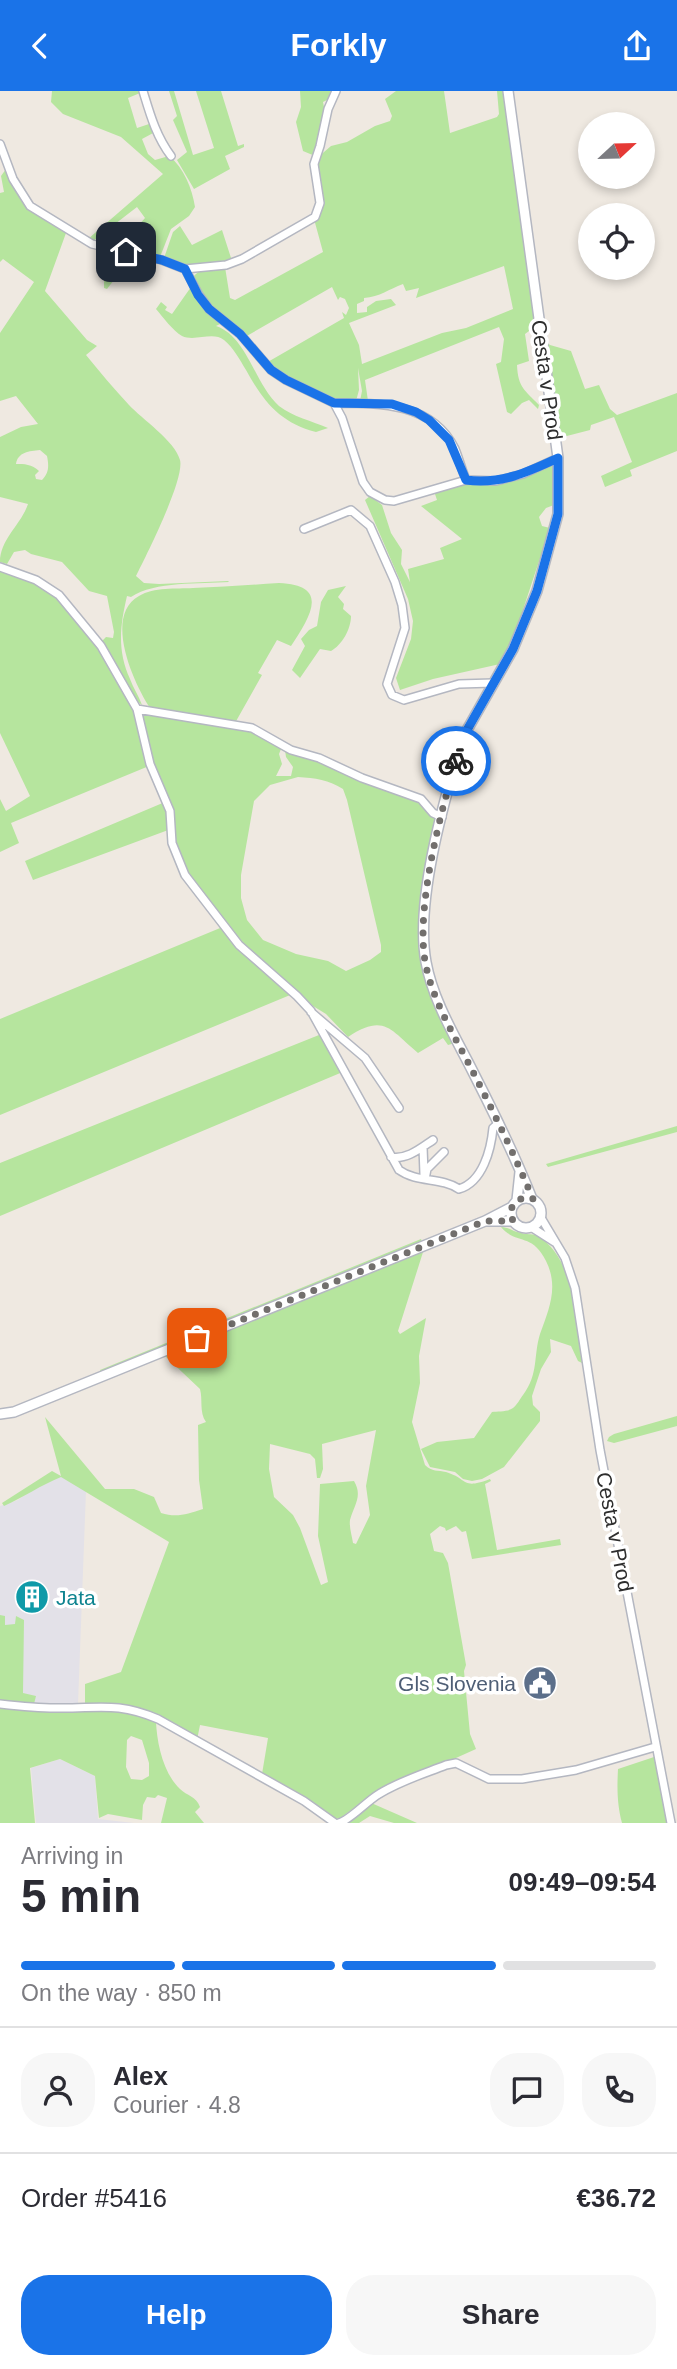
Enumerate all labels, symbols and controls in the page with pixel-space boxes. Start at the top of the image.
icon: back [21,27,59,65]
text: Forkly [290,27,387,63]
icon: share [618,27,656,65]
north arrow [578,112,654,189]
map controls [578,112,655,280]
button: locate [578,203,655,280]
pin [96,222,156,282]
icon: home [107,233,145,271]
street label: Cesta v Prod [527,318,567,442]
courier [421,726,491,796]
icon: bike [437,742,475,780]
pin [167,1308,227,1368]
icon: bag [178,1319,216,1357]
street label: Cesta v Prod [592,1470,638,1594]
building icon: Jata [13,1578,51,1616]
place label: Jata [56,1586,96,1609]
public building icon: Gls Slovenia [521,1664,559,1702]
place label: Gls Slovenia [398,1672,516,1695]
text: Arriving in [21,1843,123,1869]
text: 09:49–09:54 [509,1867,656,1897]
text: 5 min [21,1870,141,1922]
text: On the way · 850 m [21,1980,222,2006]
button: person [21,2053,95,2127]
button: chat [490,2053,564,2127]
button: phone [582,2053,656,2127]
text: Alex [113,2061,168,2091]
text: Courier · 4.8 [113,2092,241,2118]
text: Order #5416 [21,2183,167,2213]
text: €36.72 [576,2183,656,2213]
button: Help [21,2275,332,2355]
button: Share [346,2275,656,2355]

